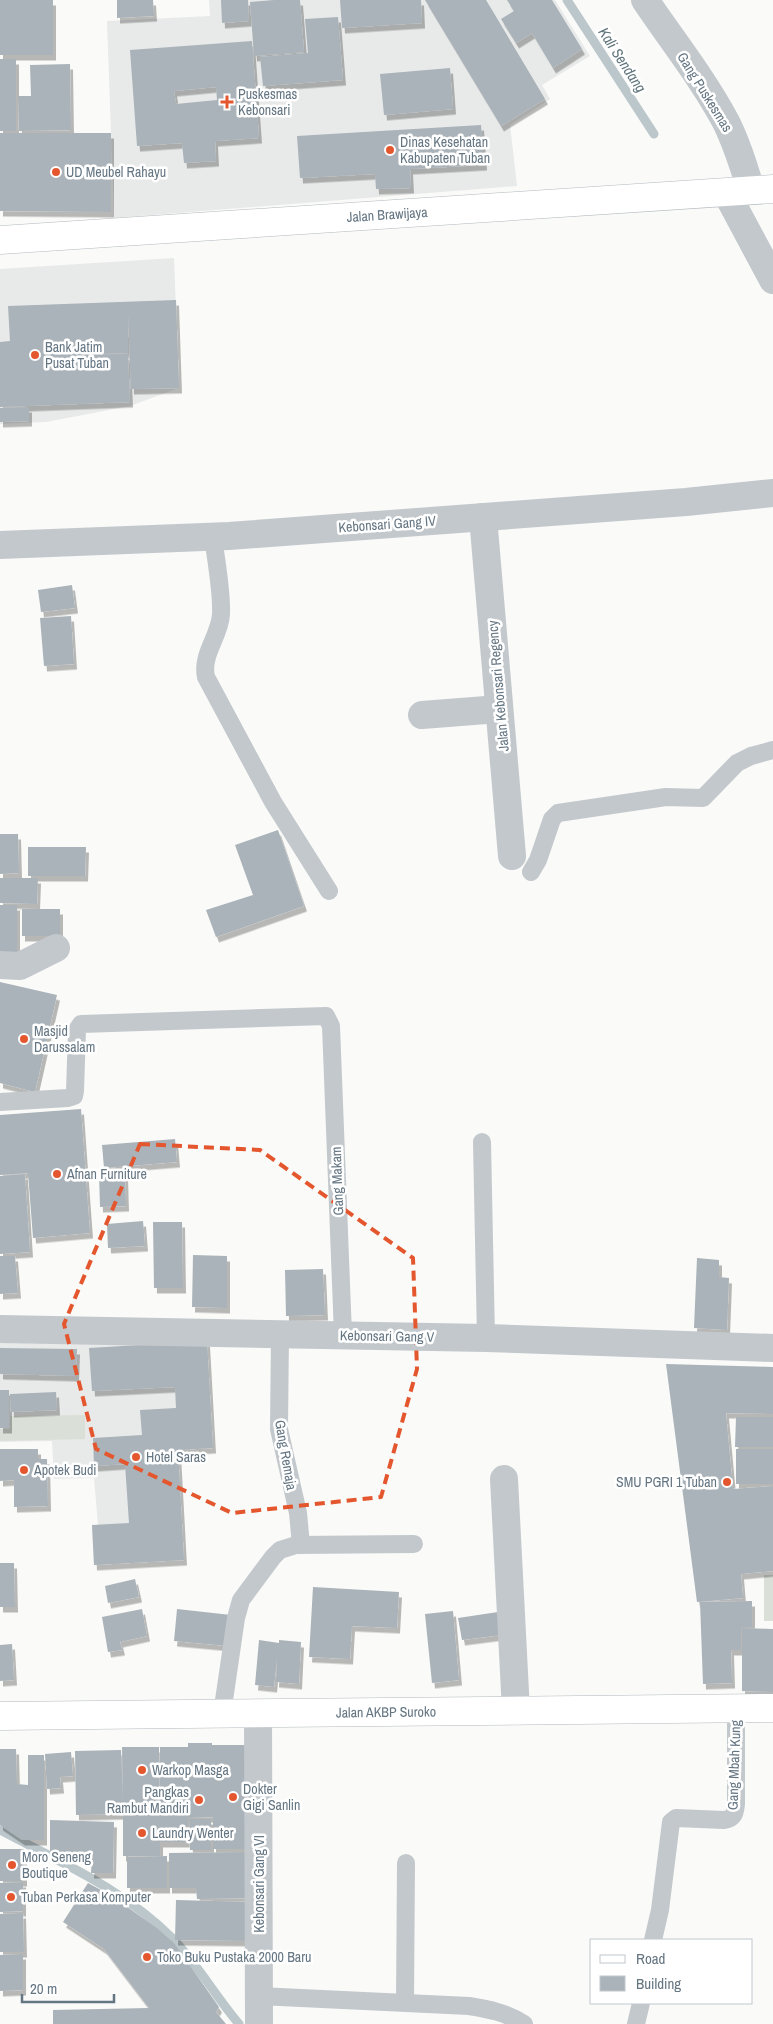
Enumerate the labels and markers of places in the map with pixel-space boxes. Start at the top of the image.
place label: Puskesmas Kebonsari [238,85,298,119]
marker: Puskesmas Kebonsari [220,95,234,109]
place label: Dinas Kesehatan Kabupaten Tuban [400,133,490,167]
marker: Dinas Kesehatan Kabupaten Tuban [384,144,396,156]
place label: UD Meubel Rahayu [66,163,166,181]
marker: UD Meubel Rahayu [50,166,62,178]
place label: Bank Jatim Pusat Tuban [45,338,109,372]
marker: Bank Jatim Pusat Tuban [29,349,41,361]
place label: Masjid Darussalam [34,1022,95,1056]
marker: Masjid Darussalam [18,1033,30,1045]
place label: Afnan Furniture [66,1165,147,1183]
marker: Afnan Furniture [51,1168,63,1180]
place label: Hotel Saras [146,1448,206,1466]
marker: Hotel Saras [130,1451,142,1463]
place label: Apotek Budi [33,1461,97,1479]
marker: Apotek Budi [18,1464,30,1476]
place label: SMU PGRI 1 Tuban [616,1473,717,1491]
marker: SMU PGRI 1 Tuban [721,1476,733,1488]
place label: Warkop Masga [152,1761,229,1779]
marker: Warkop Masga [136,1764,148,1776]
place label: Dokter Gigi Sanlin [243,1780,300,1814]
place label: Pangkas Rambut Mandiri [107,1783,189,1817]
marker: Dokter Gigi Sanlin [227,1791,239,1803]
marker: Pangkas Rambut Mandiri [193,1794,205,1806]
place label: Laundry Wenter [152,1824,234,1842]
marker: Laundry Wenter [136,1827,148,1839]
place label: Moro Seneng Boutique [22,1848,92,1882]
marker: Moro Seneng Boutique [6,1859,18,1871]
place label: Tuban Perkasa Komputer [21,1888,151,1906]
marker: Tuban Perkasa Komputer [5,1891,17,1903]
place label: Toko Buku Pustaka 2000 Baru [157,1948,311,1966]
marker: Toko Buku Pustaka 2000 Baru [141,1951,153,1963]

